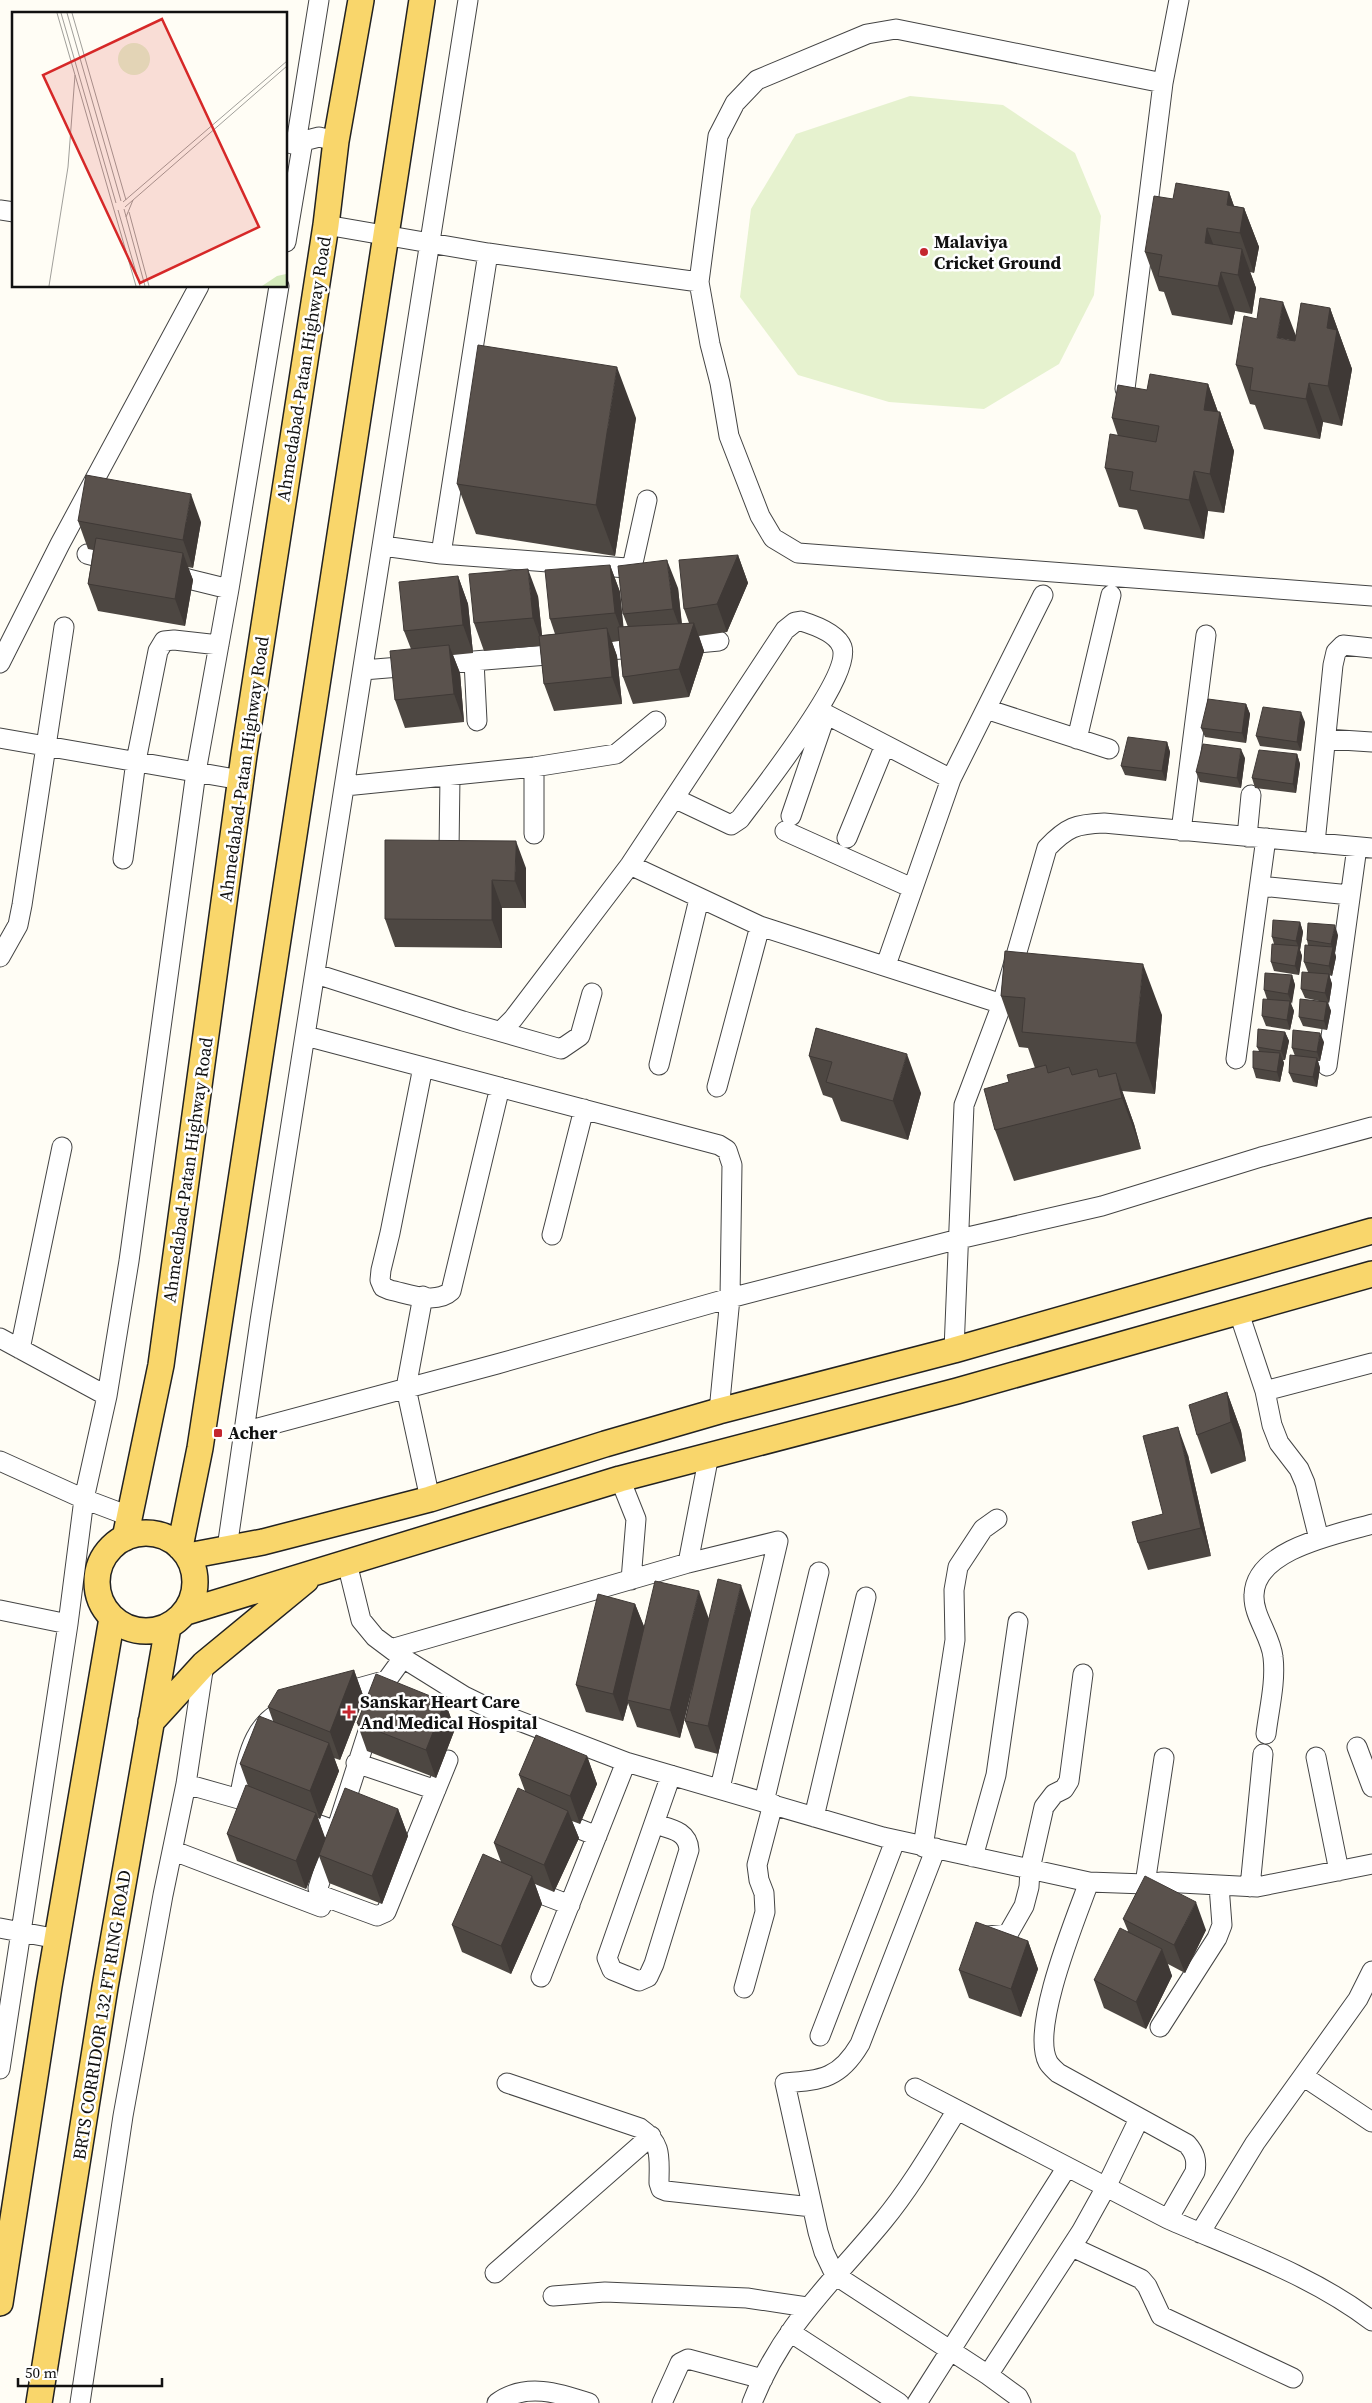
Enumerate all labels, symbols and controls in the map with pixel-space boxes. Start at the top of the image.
inset map [12,12,288,288]
place label: Malaviya Cricket Ground [934,229,1061,275]
street label: Ahmedabad-Patan Highway Road [270,235,337,503]
marker: Malaviya Cricket Ground [918,246,930,258]
street label: Ahmedabad-Patan Highway Road [212,634,275,903]
street label: Ahmedabad-Patan Highway Road [156,1035,219,1304]
place label: Acher [228,1420,278,1445]
marker: Acher [212,1427,224,1439]
place label: Sanskar Heart Care And Medical Hospital [360,1689,538,1735]
marker: Sanskar Heart Care And Medical Hospital [342,1705,356,1719]
street label: BRTS CORRIDOR 132 FT RING ROAD [66,1868,137,2162]
scale bar [18,2356,161,2388]
text: 50 m [25,2362,57,2383]

